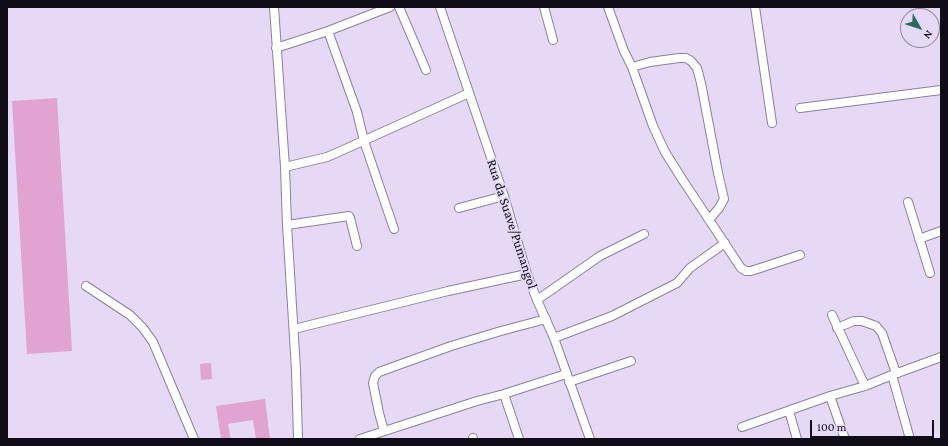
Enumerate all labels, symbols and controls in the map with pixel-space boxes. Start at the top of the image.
north arrow [900,8,940,48]
text: N [922,28,936,42]
street label: Rua da Suave/Pumangol [483,157,541,291]
scale bar [812,412,936,438]
text: 100 m [817,420,846,434]

